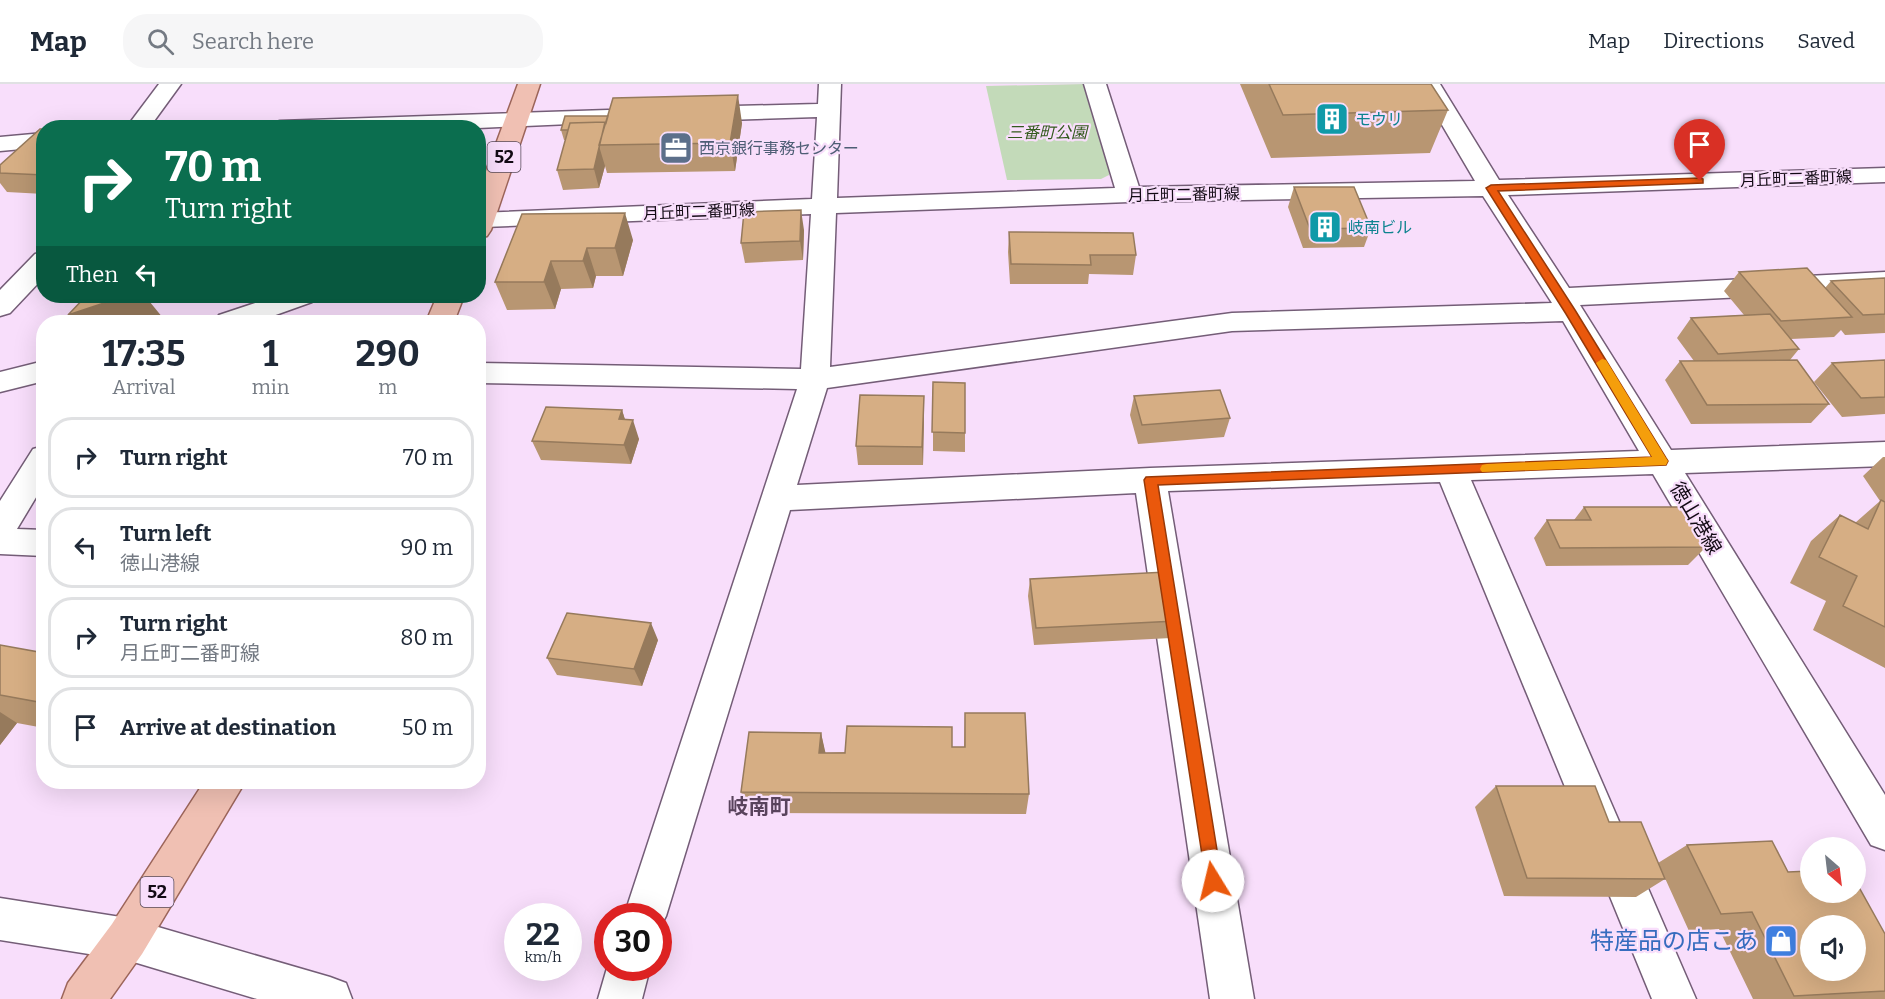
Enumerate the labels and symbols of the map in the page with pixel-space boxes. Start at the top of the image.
building icon: モウリ [1314,101,1350,137]
place label: モウリ [1355,110,1403,129]
pin [1674,119,1725,181]
park label: 三番町公園 [1007,123,1089,142]
office icon: 西京銀行事務センター [658,130,694,166]
place label: 西京銀行事務センター [699,139,859,158]
road number: 52 [488,142,520,172]
street label: 月丘町二番町線 [1740,167,1852,190]
street label: 月丘町二番町線 [1128,184,1240,205]
street label: 月丘町二番町線 [643,200,755,223]
building icon: 岐南ビル [1307,209,1343,245]
place label: 岐南ビル [1348,218,1412,237]
street label: 徳山港線 [1665,478,1727,558]
district label: 岐南町 [728,794,791,820]
north arrow [1800,837,1866,903]
position arrow [1181,849,1245,913]
road number: 52 [140,877,174,907]
speed limit sign: 30 [594,903,672,981]
shop icon: 特産品の店こあ [1763,923,1799,959]
place label: 特産品の店こあ [1590,927,1758,955]

